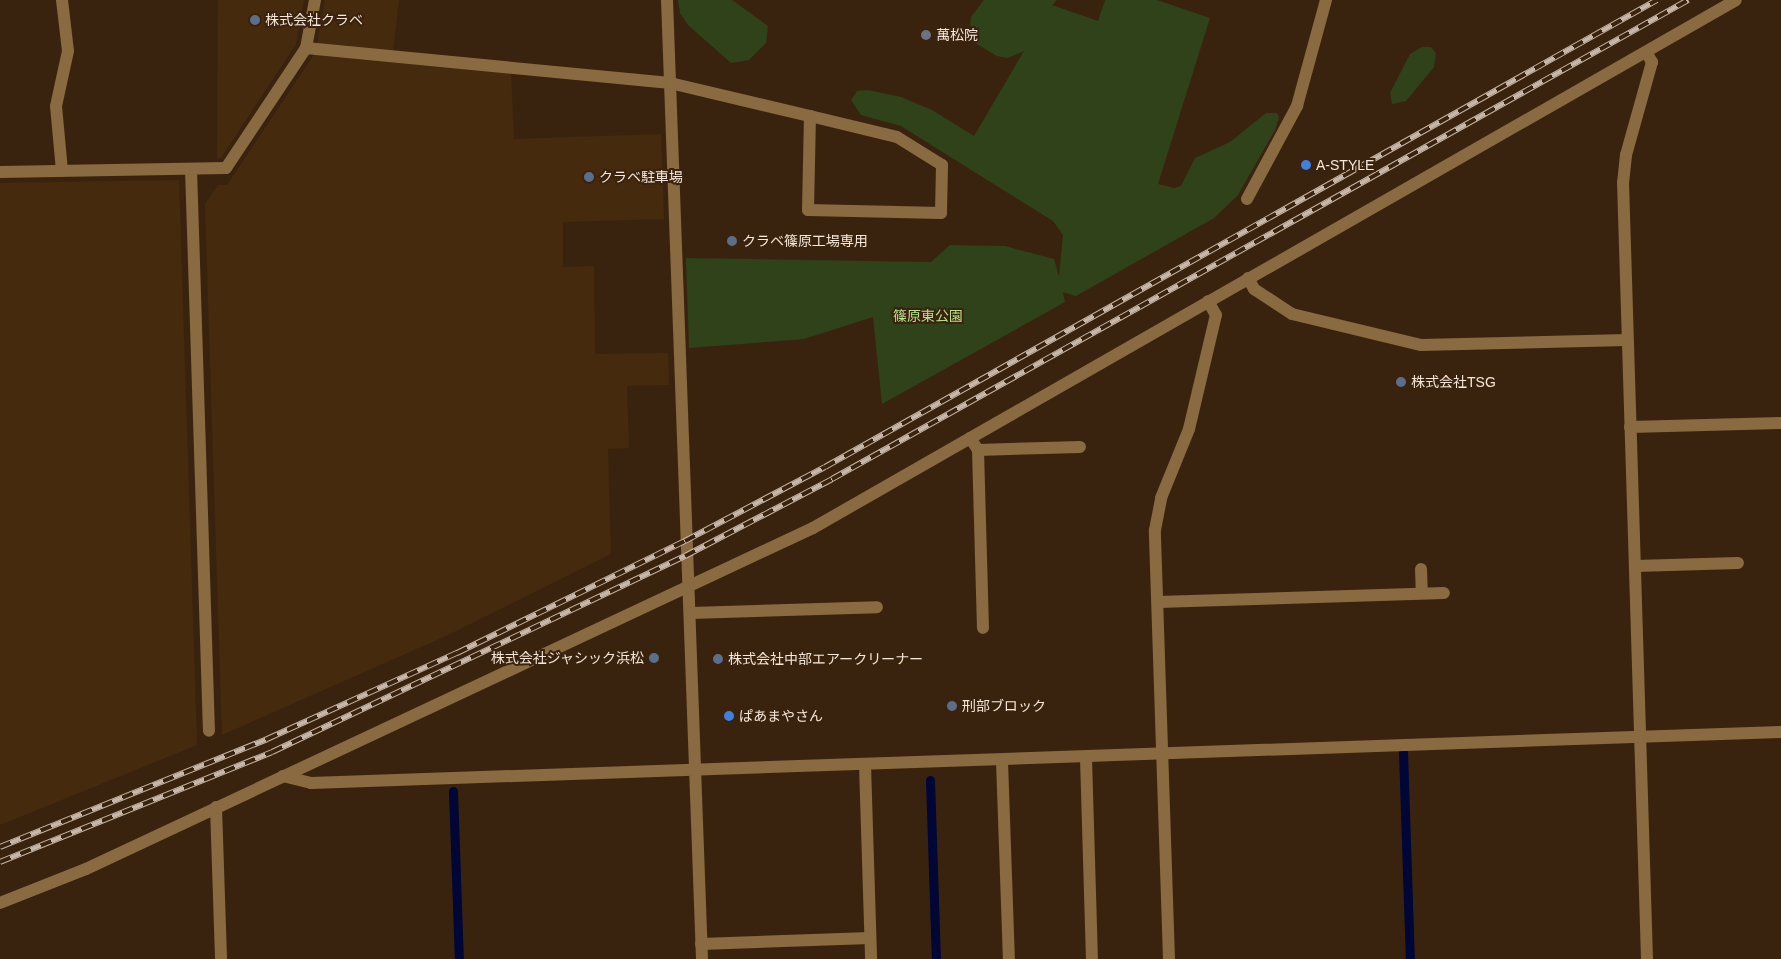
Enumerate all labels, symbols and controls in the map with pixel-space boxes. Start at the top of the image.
place label: 株式会社クラベ [265,12,363,28]
marker: 株式会社クラベ [249,14,261,26]
place label: 萬松院 [936,27,978,43]
marker: 萬松院 [920,29,932,41]
place label: A-STYLE [1316,157,1374,173]
marker: A-STYLE [1300,159,1312,171]
place label: クラベ駐車場 [599,169,683,185]
marker: クラベ駐車場 [583,171,595,183]
place label: クラベ篠原工場専用 [742,233,868,249]
marker: クラベ篠原工場専用 [726,235,738,247]
park label: 篠原東公園 [893,308,963,324]
place label: 株式会社TSG [1411,374,1496,390]
marker: 株式会社TSG [1395,376,1407,388]
place label: 株式会社ジャシック浜松 [490,650,644,666]
place label: 株式会社中部エアークリーナー [728,651,923,667]
marker: 株式会社ジャシック浜松 [648,652,660,664]
marker: 株式会社中部エアークリーナー [712,653,724,665]
place label: 刑部ブロック [962,698,1046,714]
marker: 刑部ブロック [946,700,958,712]
place label: ぱあまやさん [739,708,823,724]
marker: ぱあまやさん [723,710,735,722]

